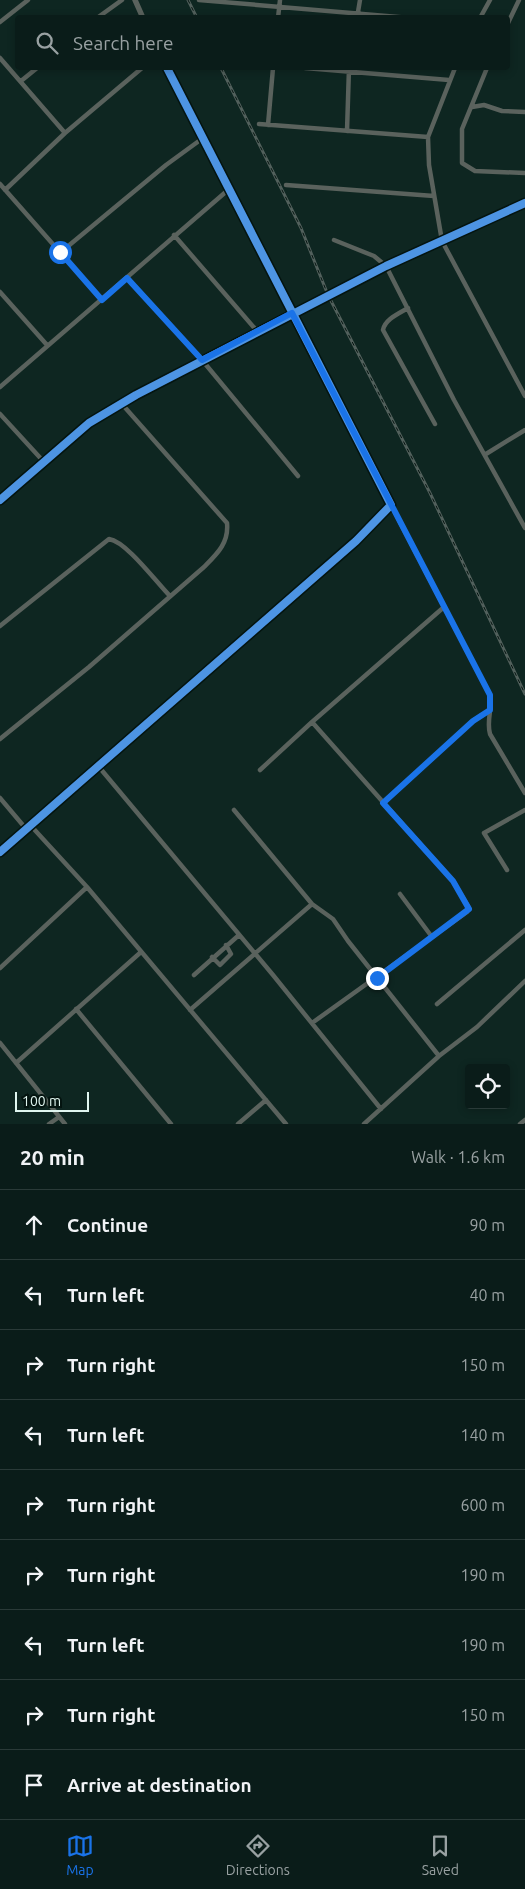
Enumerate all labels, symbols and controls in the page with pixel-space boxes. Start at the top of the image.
search box [15,15,510,70]
icon: search [33,29,61,57]
text: Search here [73,32,173,54]
route start [49,241,72,264]
route end [366,967,389,990]
map controls [465,1064,510,1109]
button: locate [465,1064,510,1109]
scale bar [15,1089,89,1112]
text: 100 m [22,1093,61,1109]
text: 20 min [20,1145,85,1169]
text: Walk · 1.6 km [411,1148,505,1166]
icon: ahead [20,1211,48,1239]
text: Continue [67,1214,148,1236]
text: 90 m [469,1216,505,1234]
icon: left [20,1281,48,1309]
text: Turn left [67,1284,145,1306]
text: 40 m [469,1286,505,1304]
icon: right [20,1351,48,1379]
text: Turn right [67,1354,155,1376]
text: 150 m [460,1356,505,1374]
icon: left [20,1421,48,1449]
text: Turn left [67,1424,145,1446]
text: 140 m [460,1426,505,1444]
icon: right [20,1491,48,1519]
text: Turn right [67,1494,155,1516]
text: 600 m [460,1496,505,1514]
icon: right [20,1561,48,1589]
text: Turn right [67,1564,155,1586]
text: 190 m [460,1566,505,1584]
icon: left [20,1631,48,1659]
text: Turn left [67,1634,145,1656]
text: 190 m [460,1636,505,1654]
icon: right [20,1701,48,1729]
text: Turn right [67,1704,155,1726]
text: 150 m [460,1706,505,1724]
icon: arrive [20,1771,48,1799]
text: Arrive at destination [67,1774,252,1796]
tab: Map [66,1832,94,1878]
tab: Directions [226,1832,290,1878]
tab: Saved [422,1832,459,1878]

